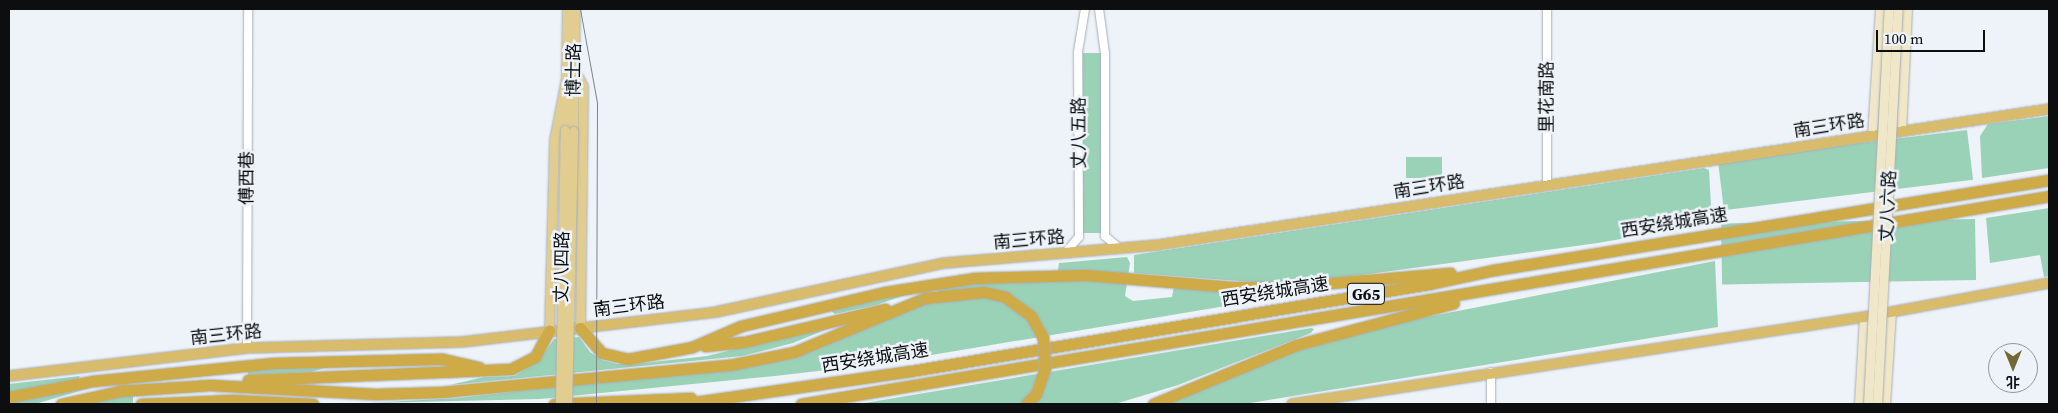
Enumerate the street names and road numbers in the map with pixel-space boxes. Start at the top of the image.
street label: 博士路 [563,43,585,97]
street label: 里花南路 [1536,61,1558,133]
street label: 丈八五路 [1068,97,1090,169]
street label: 南三环路 [1792,110,1866,142]
street label: 傅西巷 [236,151,258,205]
street label: 丈八六路 [1875,169,1901,243]
street label: 南三环路 [1392,171,1466,203]
street label: 西安绕城高速 [1619,204,1729,242]
street label: 南三环路 [992,226,1066,254]
street label: 丈八四路 [551,231,573,303]
street label: 西安绕城高速 [1220,273,1330,311]
road number: G65 [1346,280,1386,308]
street label: 南三环路 [592,291,666,321]
street label: 南三环路 [189,320,263,350]
street label: 西安绕城高速 [820,339,930,377]

